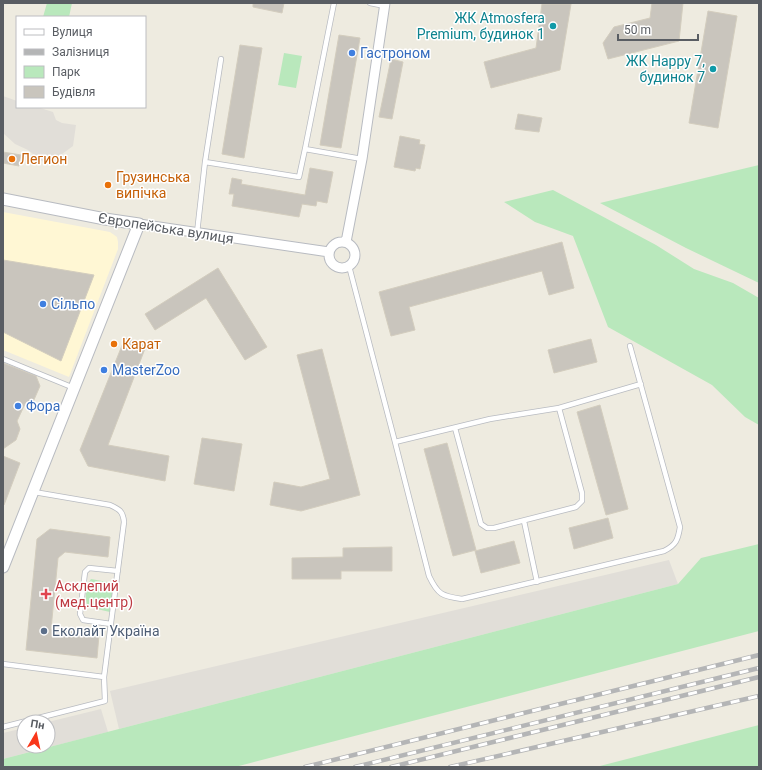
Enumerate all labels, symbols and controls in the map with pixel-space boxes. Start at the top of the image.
place label: ЖК Atmosfera Premium, будинок 1 [417,10,545,42]
legend [16,16,146,108]
scale bar [618,16,698,42]
marker: ЖК Atmosfera Premium, будинок 1 [548,21,558,31]
text: 50 m [624,23,651,37]
text: Вулиця [52,25,93,39]
text: Залізниця [52,45,109,59]
place label: Гастроном [360,45,430,61]
marker: Гастроном [347,48,357,58]
place label: ЖК Happy 7, будинок 7 [626,53,705,85]
marker: ЖК Happy 7, будинок 7 [708,64,718,74]
text: Парк [52,65,81,79]
text: Будівля [52,85,95,99]
place label: Легион [20,151,67,167]
marker: Легион [7,154,17,164]
place label: Грузинська випічка [116,169,190,201]
marker: Грузинська випічка [103,180,113,190]
street label: Європейська вулиця [97,209,235,247]
place label: Сільпо [51,296,95,312]
marker: Сільпо [38,299,48,309]
place label: Карат [122,336,161,352]
marker: Карат [109,339,119,349]
place label: MasterZoo [112,362,180,378]
marker: MasterZoo [99,365,109,375]
place label: Фора [26,398,60,414]
marker: Фора [13,401,23,411]
place label: Асклепий (мед.центр) [55,578,133,611]
marker: Асклепий (мед.центр) [40,588,52,600]
place label: Еколайт Україна [52,623,160,639]
marker: Еколайт Україна [39,626,49,636]
north arrow [16,714,56,754]
text: Пн [30,717,45,732]

